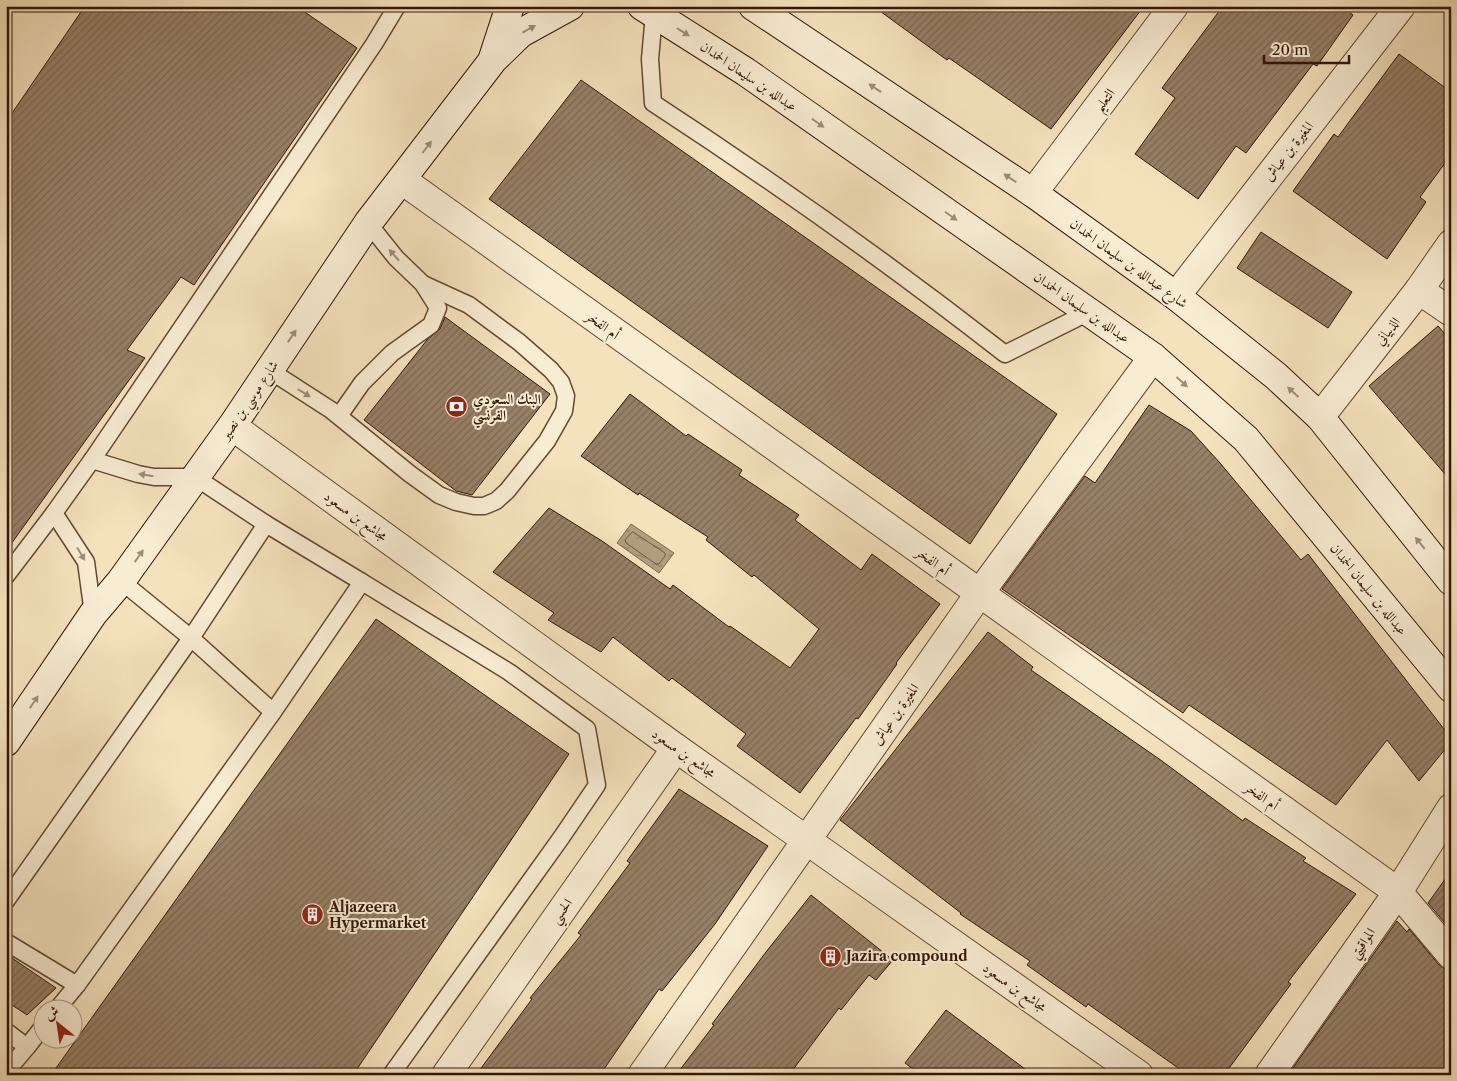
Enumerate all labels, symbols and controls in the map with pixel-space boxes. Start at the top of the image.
one-way arrow [521,25,536,33]
one-way arrow [676,28,689,37]
scale bar [1264,32,1350,64]
street label: عبدالله بن سليمان الحمدان [697,37,801,115]
text: 20 m [1272,40,1308,59]
one-way arrow [868,83,882,93]
street label: التعليم [1089,85,1123,118]
street label: المغيرة بن عياش [1259,117,1317,185]
one-way arrow [811,118,825,128]
one-way arrow [421,141,432,154]
one-way arrow [1004,173,1017,183]
one-way arrow [944,211,958,221]
street label: شارع عبدالله بن سليمان الحمدان [1067,215,1191,311]
one-way arrow [389,248,400,261]
street label: عبدالله بن سليمان الحمدان [1031,268,1133,346]
street label: أم الفخر [579,305,625,347]
street label: الذبياني [1370,313,1406,351]
one-way arrow [287,330,297,343]
street label: شارع موسي بن نصير [215,357,286,448]
one-way arrow [1176,377,1189,388]
one-way arrow [1288,386,1300,398]
one-way arrow [298,388,311,397]
place label: البنك السعودي الفرنسي [473,390,541,429]
bank icon: البنك السعودي الفرنسي [445,395,469,419]
one-way arrow [138,471,154,479]
street label: مجاشع بن مسعود [318,487,392,549]
one-way arrow [1415,537,1426,550]
street label: عبدالله بن سليمان الحمدان [1326,539,1412,639]
street label: أم الفخر [909,541,955,583]
one-way arrow [76,548,85,561]
one-way arrow [134,549,144,563]
street label: المغيرة بن عياش [867,680,923,748]
one-way arrow [29,695,39,708]
street label: مجاشع بن مسعود [646,724,720,786]
street label: أم الفخر [1238,776,1284,818]
street label: الحسي [546,895,580,930]
place label: Aljazeera Hypermarket [328,898,427,932]
building icon: Aljazeera Hypermarket [301,903,325,927]
street label: المواقيتي [1345,924,1382,964]
building icon: Jazira compound [818,944,842,968]
place label: Jazira compound [843,947,968,965]
street label: مجاشع بن مسعود [977,958,1051,1020]
north arrow [32,998,82,1048]
text: ش [41,1001,62,1024]

